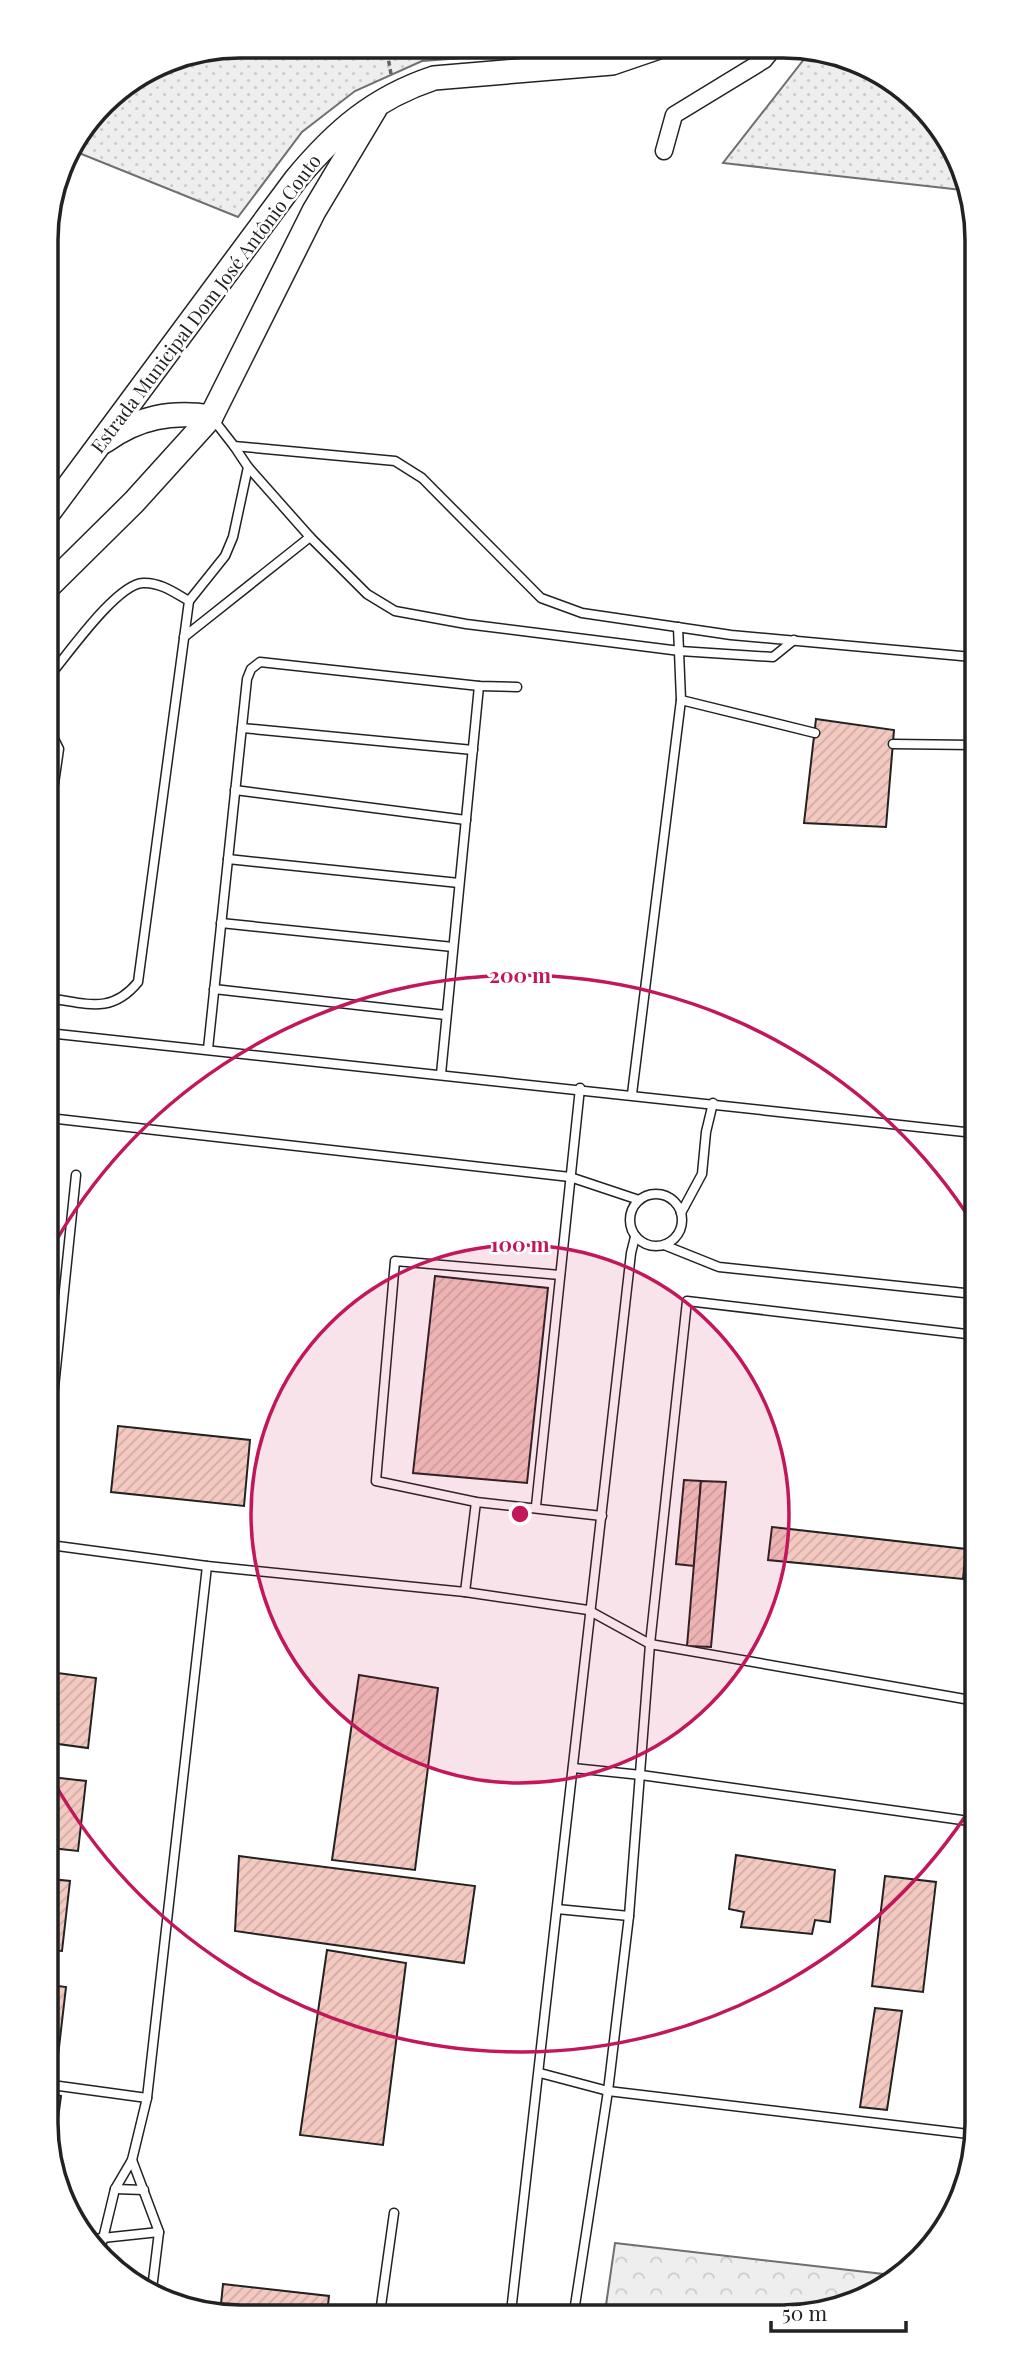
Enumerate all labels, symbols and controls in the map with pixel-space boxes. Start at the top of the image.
street label: Estrada Municipal Dom José Antônio Couto [84,148,326,458]
text: 200 m [489,960,551,988]
text: 100 m [490,1229,550,1257]
centre of rings [508,1502,532,1526]
scale bar [771,2290,906,2334]
text: 50 m [782,2298,828,2326]

